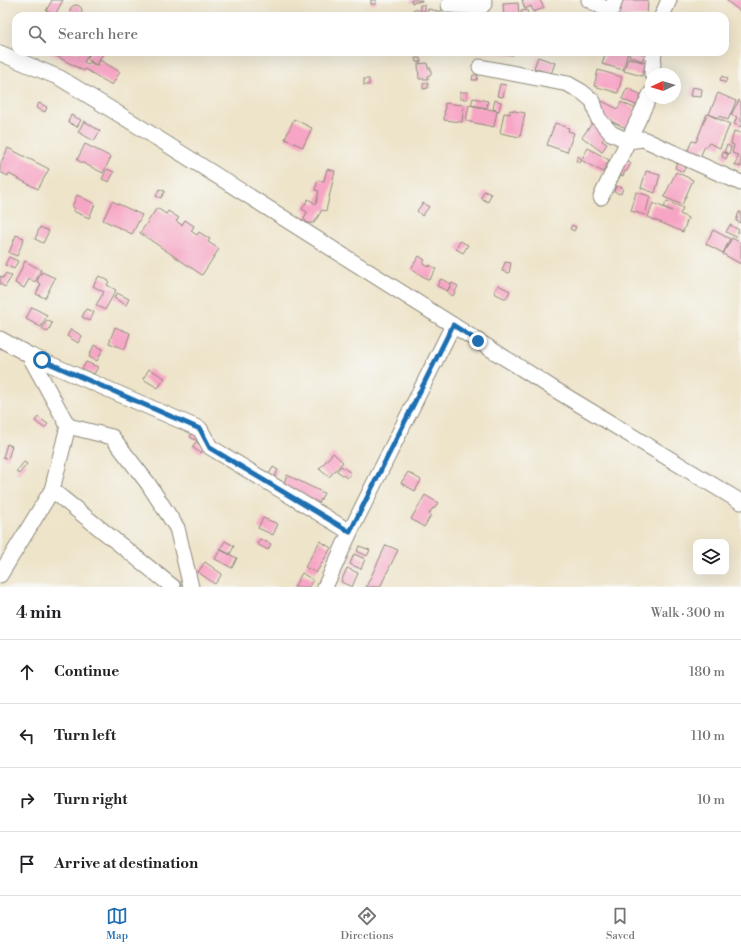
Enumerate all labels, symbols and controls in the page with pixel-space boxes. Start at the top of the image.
search box [12,12,729,56]
icon: search [26,23,48,45]
text: Search here [58,25,138,44]
north arrow [645,68,681,104]
route end [469,332,487,350]
route start [33,351,51,369]
map controls [693,539,729,575]
button: layers [693,539,729,575]
text: 4 min [16,602,61,624]
text: Walk · 300 m [651,605,725,621]
icon: ahead [16,661,38,683]
text: Continue [54,662,119,681]
text: 180 m [689,664,725,680]
icon: left [16,725,38,747]
text: Turn left [54,726,116,745]
text: 110 m [691,728,725,744]
icon: right [16,789,38,811]
text: Turn right [54,790,128,809]
text: 10 m [697,792,725,808]
icon: arrive [16,853,38,875]
text: Arrive at destination [54,854,198,873]
tab: Map [106,905,128,943]
tab: Directions [341,905,394,943]
tab: Saved [606,905,635,943]

